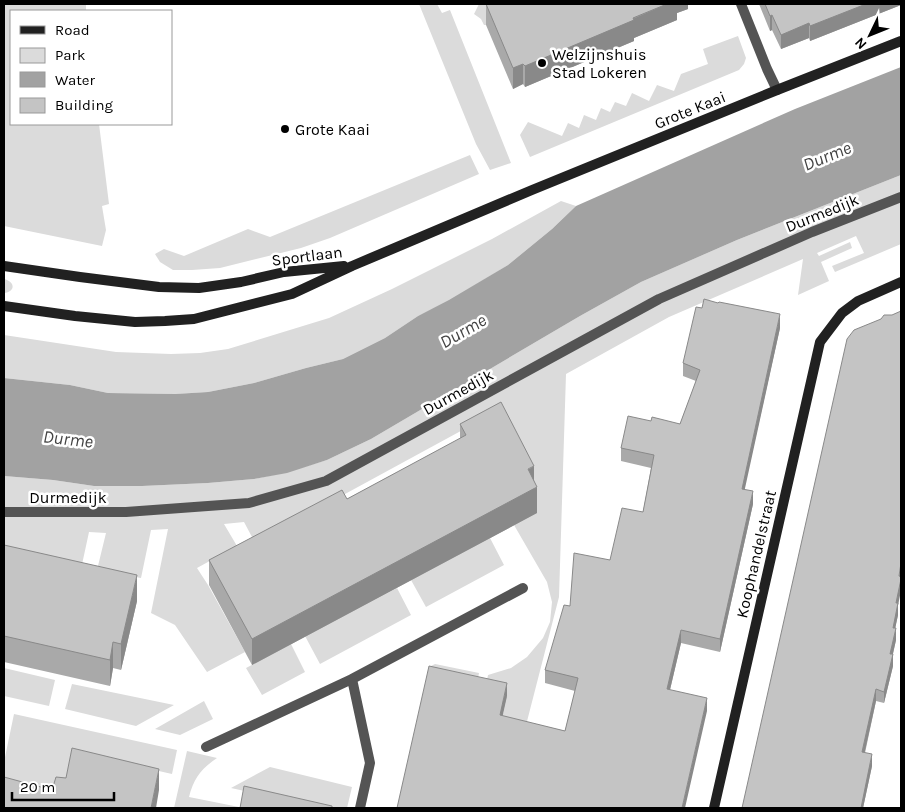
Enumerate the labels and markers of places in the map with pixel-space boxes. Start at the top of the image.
place label: Welzijnshuis Stad Lokeren [552,45,647,82]
marker: Welzijnshuis Stad Lokeren [536,57,548,69]
place label: Grote Kaai [295,120,370,139]
marker: Grote Kaai [279,123,291,135]

